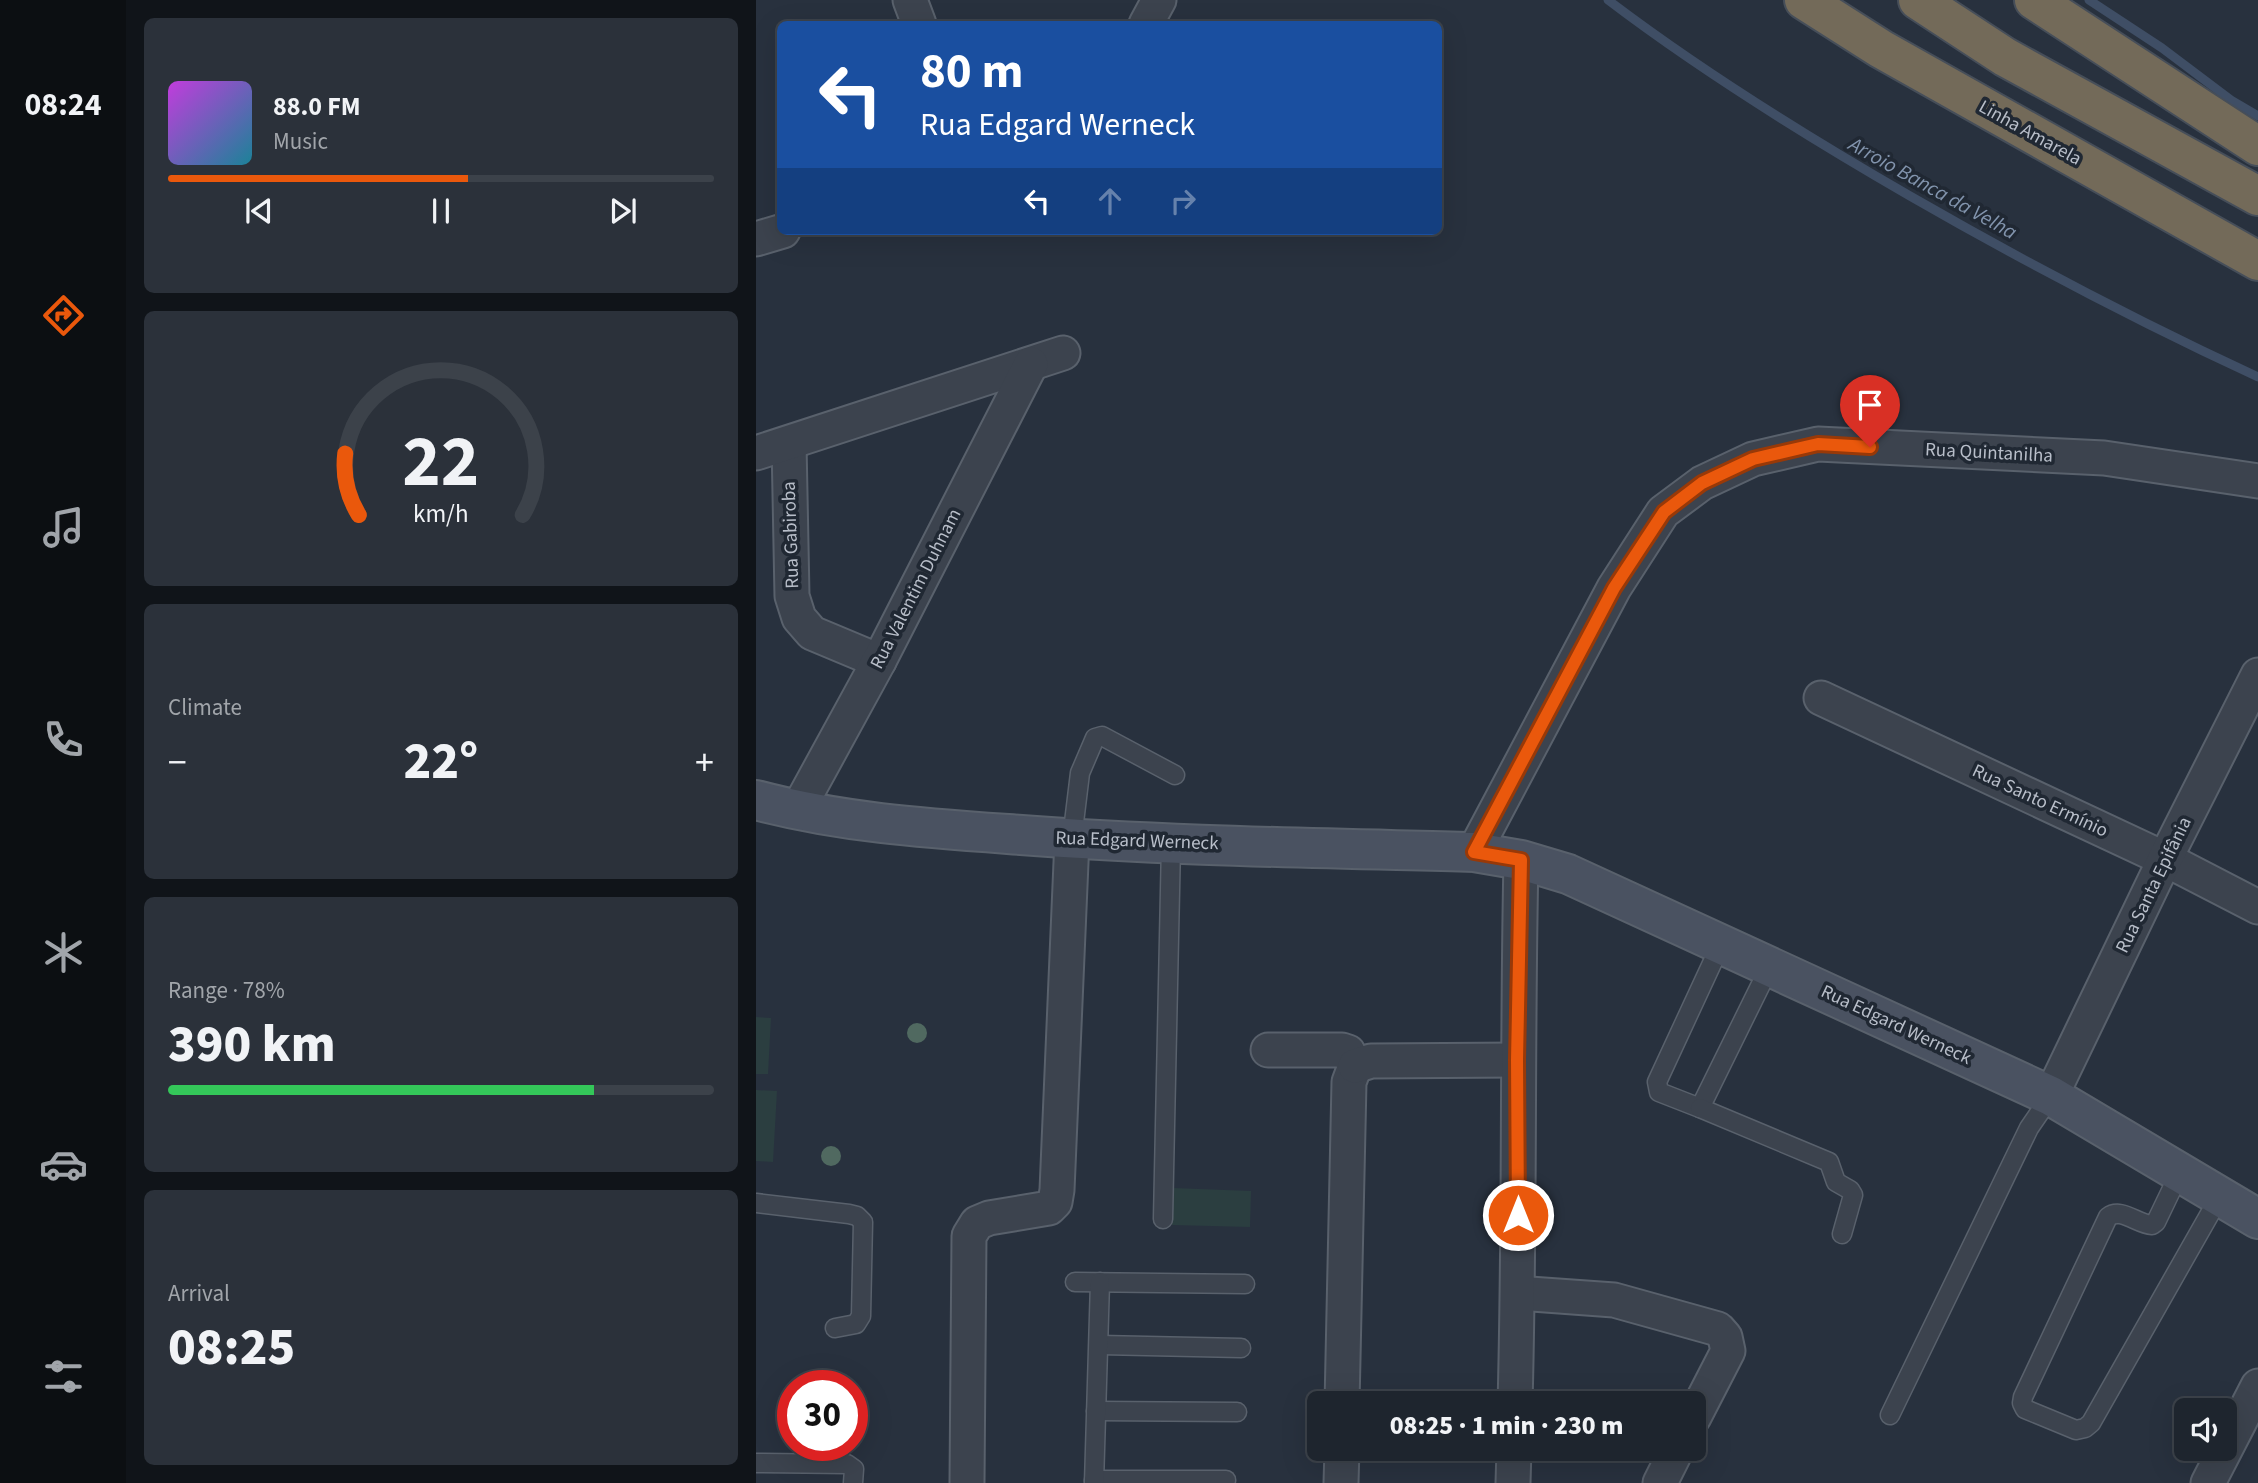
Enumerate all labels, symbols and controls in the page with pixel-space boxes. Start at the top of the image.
text: 80 m [920,37,1024,107]
icon: left [805,49,896,140]
text: 08:24 [24,82,102,128]
text: 88.0 FM [273,88,361,125]
street label: Linha Amarela [1974,94,2086,172]
text: Rua Edgard Werneck [920,102,1195,148]
text: Music [273,125,328,158]
water label: Arroio Banca da Velha [1842,128,2023,247]
icon: left [1018,182,1056,220]
icon: ahead [1091,182,1129,220]
icon: right [1164,182,1202,220]
icon: previous [240,192,278,230]
icon: pause [422,192,460,230]
icon: next [604,192,642,230]
icon: directions [39,291,88,340]
pin [1840,375,1900,447]
icon: arrive [1851,386,1889,424]
text: 22 [403,410,479,514]
street label: Rua Quintanilha [1924,436,2054,470]
street label: Rua Gabiroba [776,481,806,589]
text: km/h [413,495,469,531]
icon: music [39,503,88,552]
street label: Rua Valentim Duhnam [864,504,968,674]
text: Climate [168,691,242,724]
icon: phone [39,715,88,764]
text: 22° [404,725,478,799]
text: − [168,736,187,790]
text: + [695,736,714,790]
street label: Rua Santo Ermínio [1968,758,2112,844]
street label: Rua Santa Epifânia [2109,812,2199,958]
street label: Rua Edgard Werneck [1055,825,1220,857]
icon: climate [39,928,88,977]
text: Range · 78% [168,974,285,1007]
street label: Rua Edgard Werneck [1816,978,1976,1072]
text: 390 km [168,1008,336,1082]
icon: car [39,1140,88,1189]
position arrow [1481,1178,1555,1252]
text: Arrival [168,1277,230,1310]
text: 08:25 [168,1311,295,1385]
icon: filters [39,1352,88,1401]
speed limit sign: 30 [777,1370,868,1461]
map controls [2174,1398,2237,1461]
button: sound [2174,1398,2237,1461]
text: 08:25 · 1 min · 230 m [1390,1407,1623,1444]

